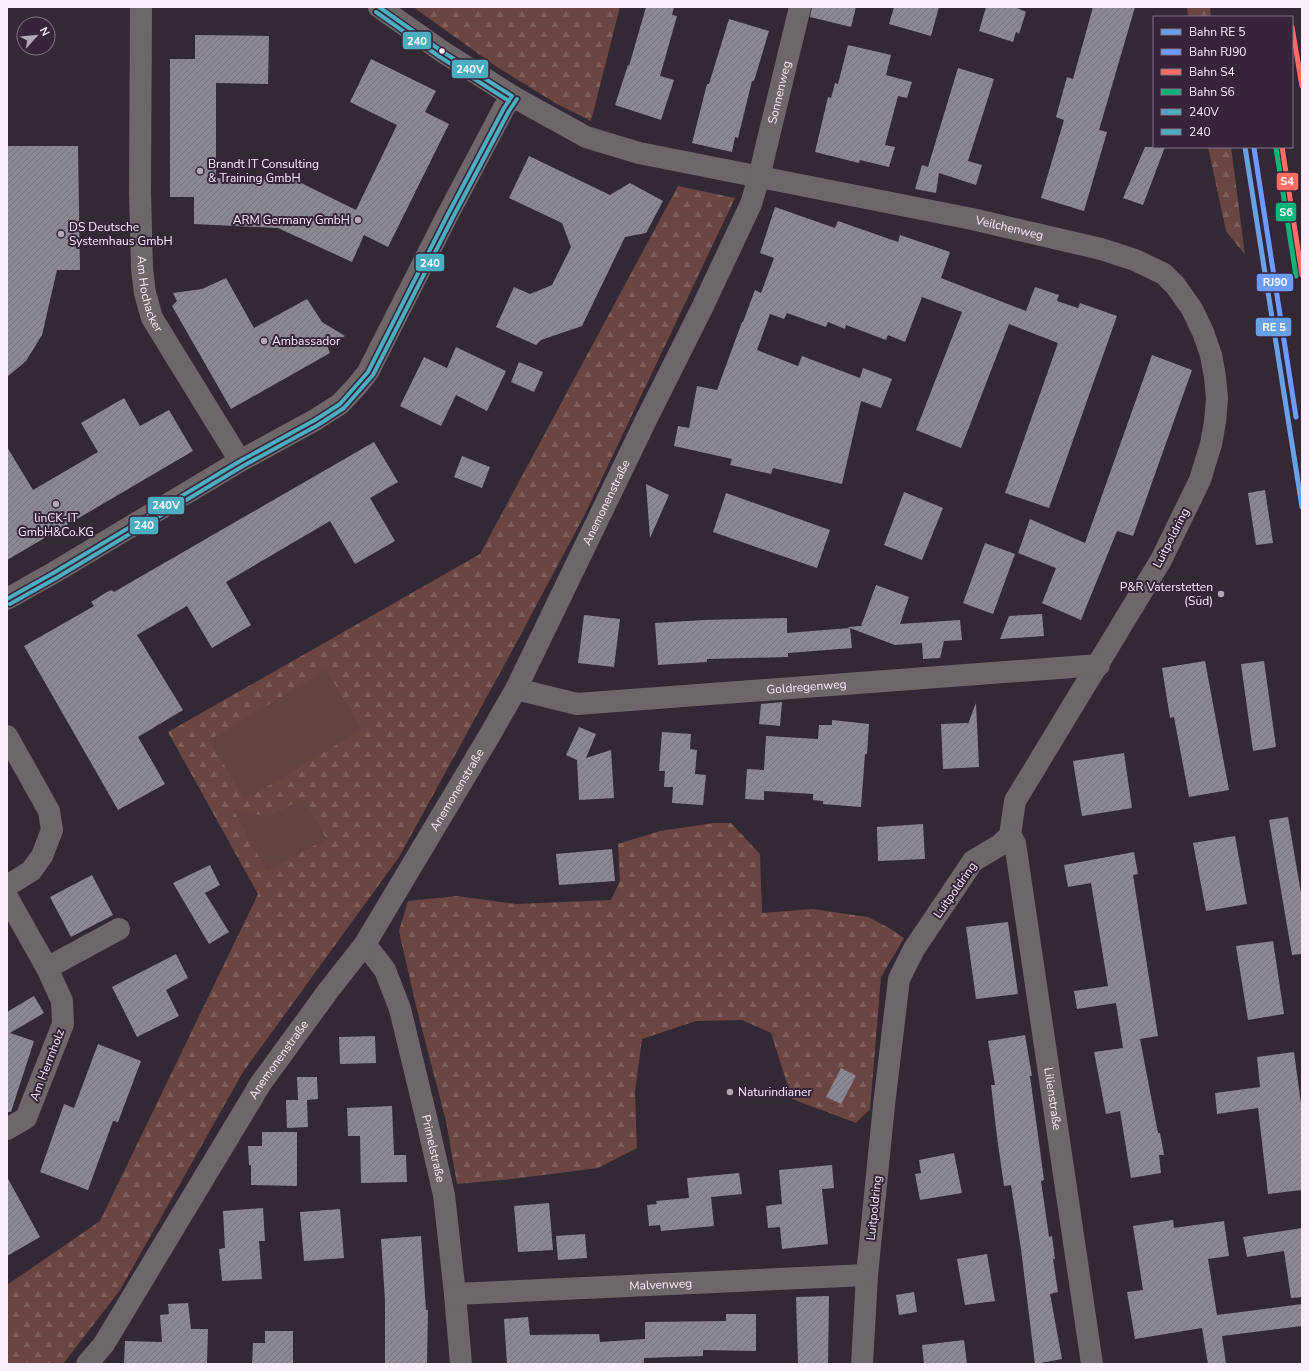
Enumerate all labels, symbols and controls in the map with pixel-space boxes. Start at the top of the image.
north arrow [16,16,56,56]
legend [1153,16,1293,148]
text: Bahn RE 5 [1189,24,1246,40]
text: N [36,25,53,39]
line badge: 240 [402,31,432,50]
text: 240 [407,34,427,49]
text: Bahn RJ90 [1189,44,1247,60]
unlabelled marker [437,46,447,56]
line badge: 240V [451,59,489,79]
street label: Sonnenweg [764,59,795,126]
text: 240V [456,62,484,77]
text: Bahn S4 [1189,64,1235,80]
text: Bahn S6 [1189,84,1235,100]
text: 240V [1189,104,1220,120]
text: 240 [1189,124,1211,140]
place label: Brandt IT Consulting & Training GmbH [208,156,319,186]
marker: Brandt IT Consulting & Training GmbH [195,166,205,176]
line badge: S4 [1276,172,1299,191]
text: S4 [1280,174,1294,189]
line badge: S6 [1275,202,1297,222]
text: S6 [1279,205,1293,220]
place label: ARM Germany GmbH [233,212,350,228]
street label: Veilchenweg [973,212,1045,243]
marker: ARM Germany GmbH [353,215,363,225]
place label: DS Deutsche Systemhaus GmbH [69,219,173,249]
marker: DS Deutsche Systemhaus GmbH [56,229,66,239]
line badge: 240 [415,253,445,272]
street label: Am Hochacker [133,255,167,336]
text: 240 [420,256,440,271]
line badge: RJ90 [1256,273,1294,292]
text: RJ90 [1263,275,1288,290]
line badge: RE 5 [1255,317,1292,337]
text: RE 5 [1262,320,1286,335]
place label: Ambassador [272,333,341,349]
marker: Ambassador [259,336,269,346]
street label: Anemonenstraße [579,457,634,548]
line badge: 240V [147,496,185,515]
text: 240V [152,498,180,513]
marker: linCK-IT GmbH&Co.KG [51,499,61,509]
street label: Luitpoldring [1149,505,1193,571]
place label: linCK-IT GmbH&Co.KG [18,510,94,540]
line badge: 240 [129,516,159,535]
text: 240 [134,518,154,533]
place label: P&R Vaterstetten (Süd) [1120,579,1213,609]
marker: P&R Vaterstetten (Süd) [1216,589,1226,599]
street label: Goldregenweg [766,676,847,698]
street label: Anemonenstraße [426,746,488,834]
street label: Luitpoldring [930,859,980,921]
street label: Anemonenstraße [245,1017,312,1102]
street label: Am Herrnholz [26,1026,68,1103]
street label: Lilienstraße [1040,1066,1065,1131]
place label: Naturindianer [738,1084,812,1100]
marker: Naturindianer [725,1087,735,1097]
street label: Primelstraße [418,1113,449,1184]
street label: Luitpoldring [863,1175,885,1241]
street label: Malvenweg [629,1275,692,1294]

